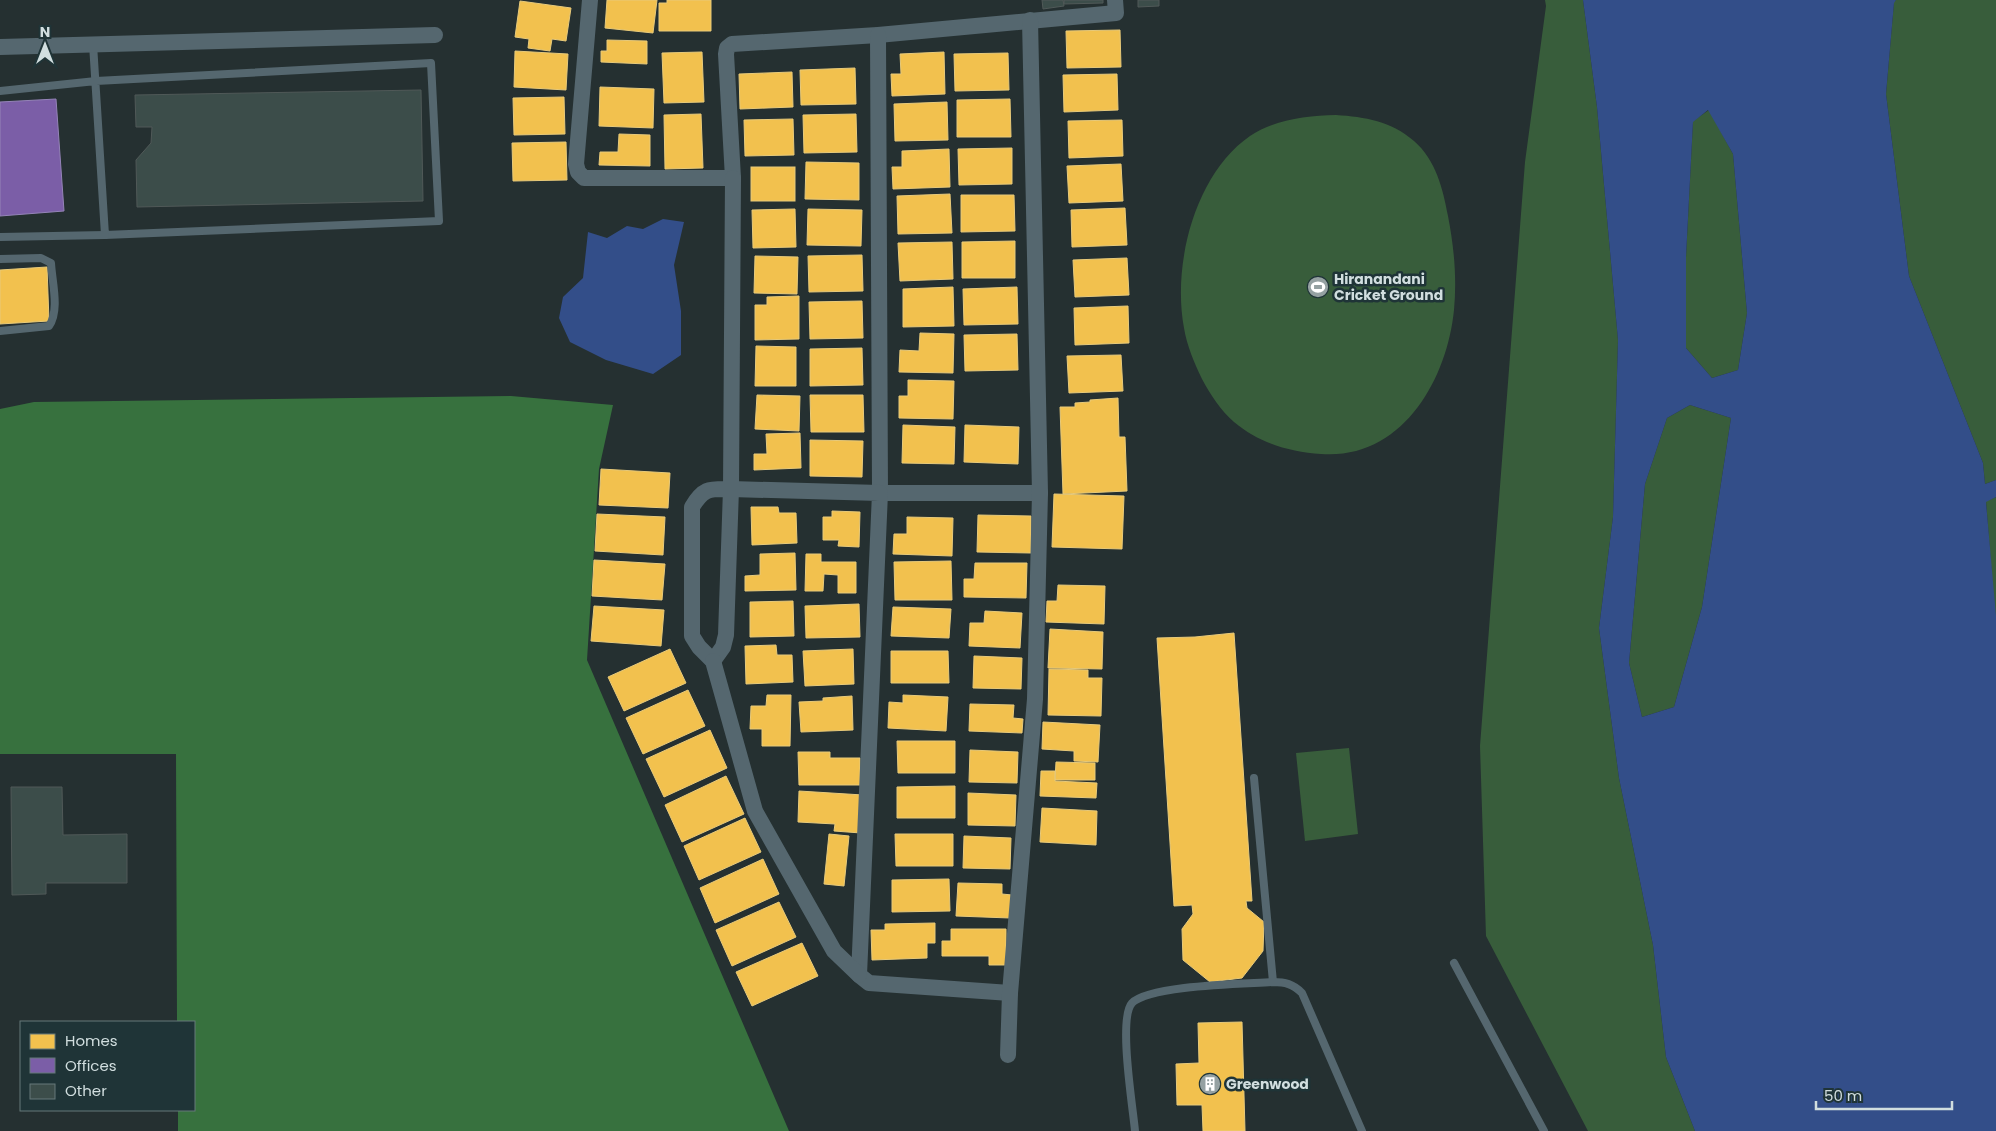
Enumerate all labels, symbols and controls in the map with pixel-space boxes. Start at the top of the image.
north arrow [20,20,70,70]
text: N [40,22,50,42]
place label: Hiranandani Cricket Ground [1334,269,1443,305]
sports icon: Hiranandani Cricket Ground [1306,275,1330,299]
legend [20,1021,195,1111]
text: Homes [65,1030,118,1051]
text: Offices [65,1055,117,1076]
building icon: Greenwood [1198,1072,1222,1096]
place label: Greenwood [1226,1074,1309,1094]
scale bar [1816,1078,1952,1110]
text: Other [65,1080,107,1101]
text: 50 m [1824,1085,1862,1106]

